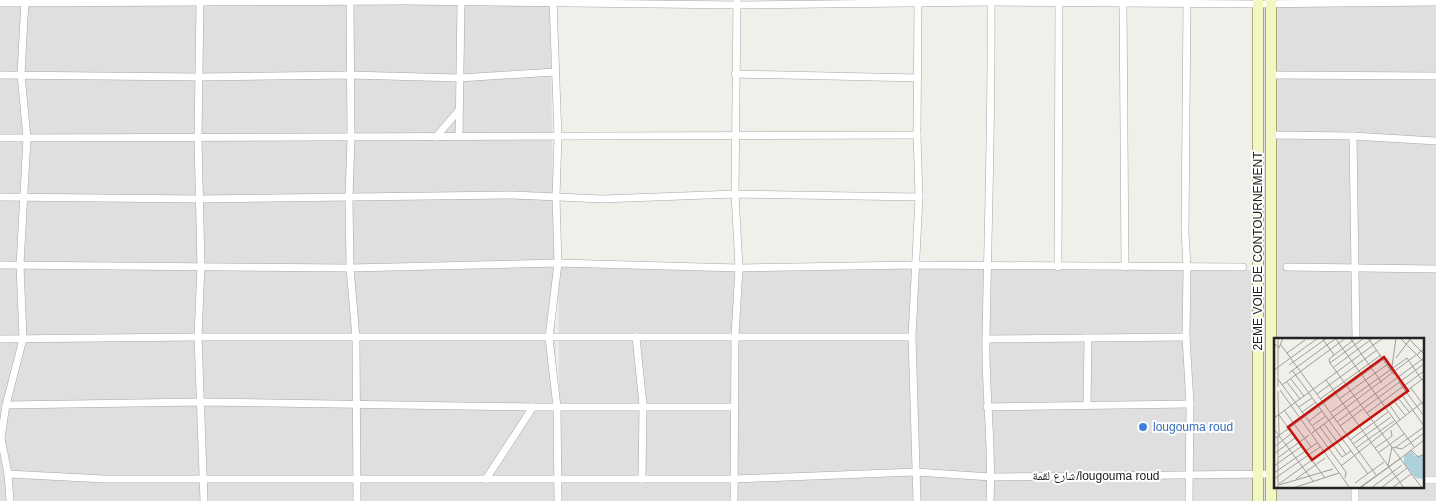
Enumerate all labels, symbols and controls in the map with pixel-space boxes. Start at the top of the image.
street label: 2EME VOIE DE CONTOURNEMENT [1251,151,1265,351]
inset map [1274,338,1424,488]
place label: lougouma roud [1153,420,1233,434]
marker: lougouma roud [1137,421,1149,433]
street label: شارع لقمة/lougouma roud [1032,469,1160,484]

